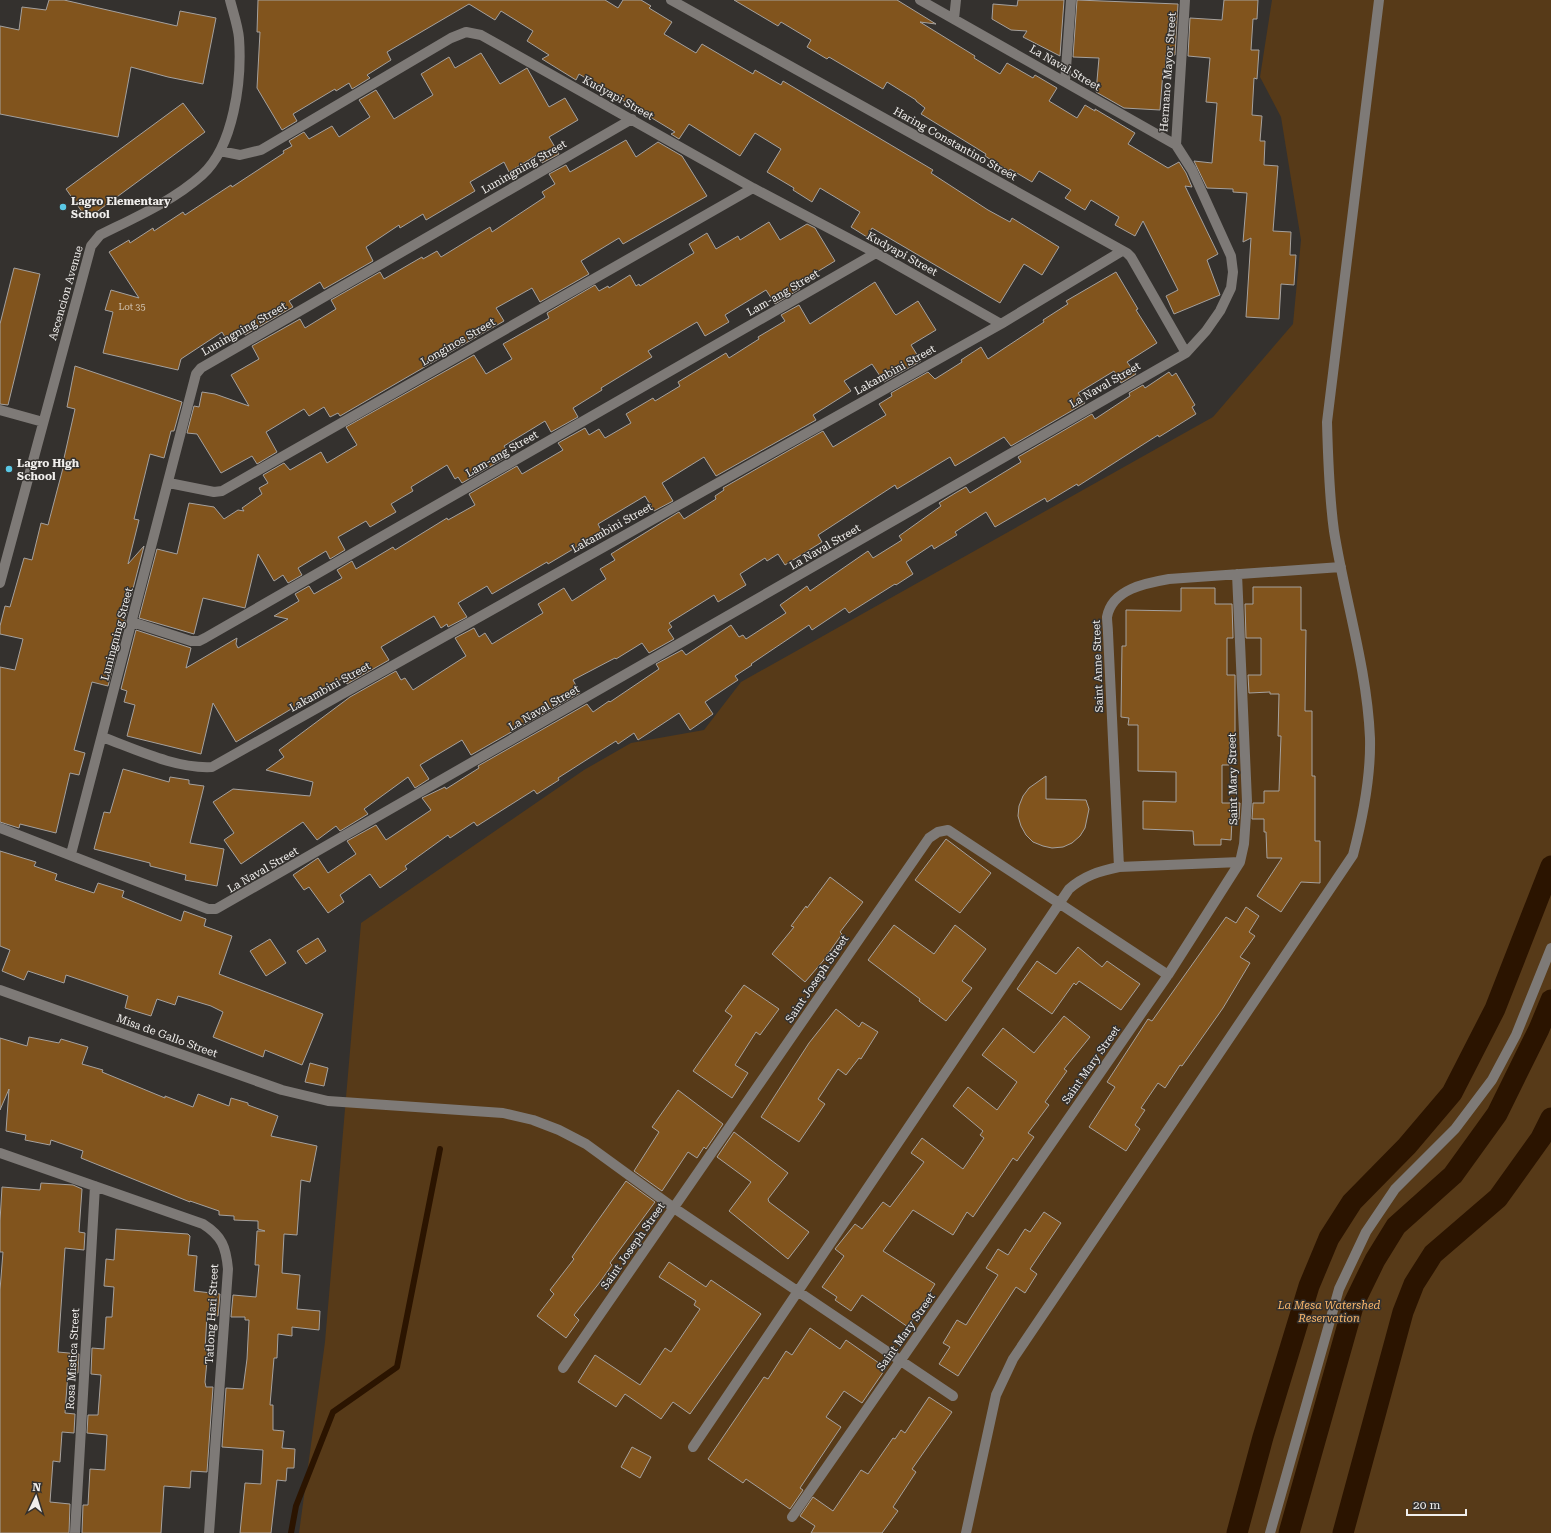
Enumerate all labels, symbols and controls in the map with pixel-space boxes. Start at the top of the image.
street label: Hermano Mayor Street [1157,12,1179,132]
street label: La Naval Street [1027,42,1103,94]
street label: Kudyapi Street [580,73,656,123]
street label: Haring Constantino Street [891,105,1019,183]
street label: Luningning Street [479,137,569,197]
place label: Lagro Elementary School [71,195,171,221]
marker: Lagro Elementary School [58,202,68,212]
street label: Kudyapi Street [864,229,940,279]
street label: Ascencion Avenue [46,244,86,342]
street label: Lam-ang Street [745,267,821,319]
street label: Luningning Street [199,299,289,359]
house number: Lot 35 [119,302,145,312]
street label: Longinos Street [418,315,498,369]
street label: Lakambini Street [852,342,938,398]
street label: La Naval Street [1067,359,1143,411]
street label: Lam-ang Street [464,428,540,480]
place label: Lagro High School [17,457,80,483]
marker: Lagro High School [4,464,14,474]
street label: Lakambini Street [569,500,655,556]
street label: La Naval Street [787,521,863,573]
street label: Luningning Street [98,586,136,682]
street label: Saint Anne Street [1090,619,1106,713]
street label: Lakambini Street [287,659,373,715]
street label: La Naval Street [506,682,582,734]
street label: Saint Mary Street [1226,733,1240,825]
street label: La Naval Street [225,844,301,896]
street label: Saint Joseph Street [783,933,851,1025]
street label: Misa de Gallo Street [115,1012,219,1060]
street label: Saint Mary Street [1059,1023,1123,1107]
street label: Saint Joseph Street [598,1200,668,1292]
street label: Tatlong Hari Street [203,1264,221,1364]
street label: Saint Mary Street [874,1290,938,1374]
park label: La Mesa Watershed Reservation [1277,1299,1380,1325]
street label: Rosa Mistica Street [64,1308,82,1410]
north arrow [16,1477,56,1517]
text: N [32,1481,42,1494]
scale bar [1407,1491,1466,1517]
text: 20 m [1413,1498,1440,1512]

